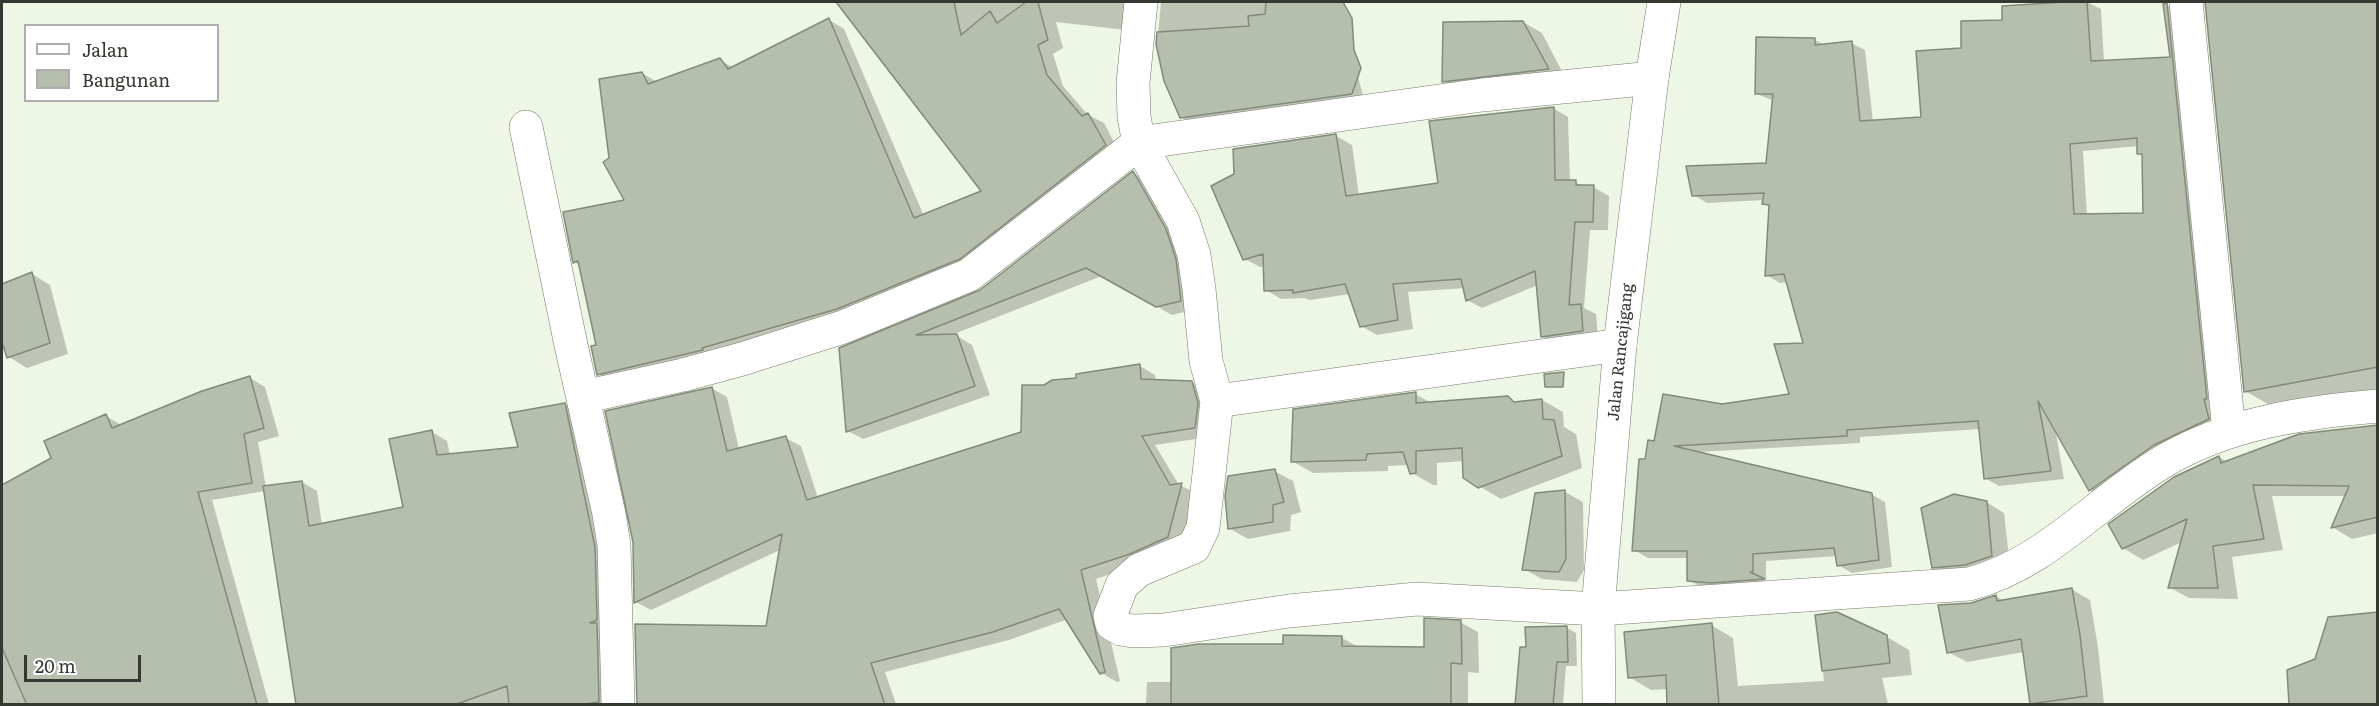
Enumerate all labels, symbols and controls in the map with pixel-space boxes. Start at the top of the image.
legend [24,24,219,102]
text: Jalan [82,36,128,63]
text: Bangunan [82,66,170,93]
street label: Jalan Rancajigang [1604,282,1638,422]
scale bar [27,643,144,681]
text: 20 m [35,652,76,679]

